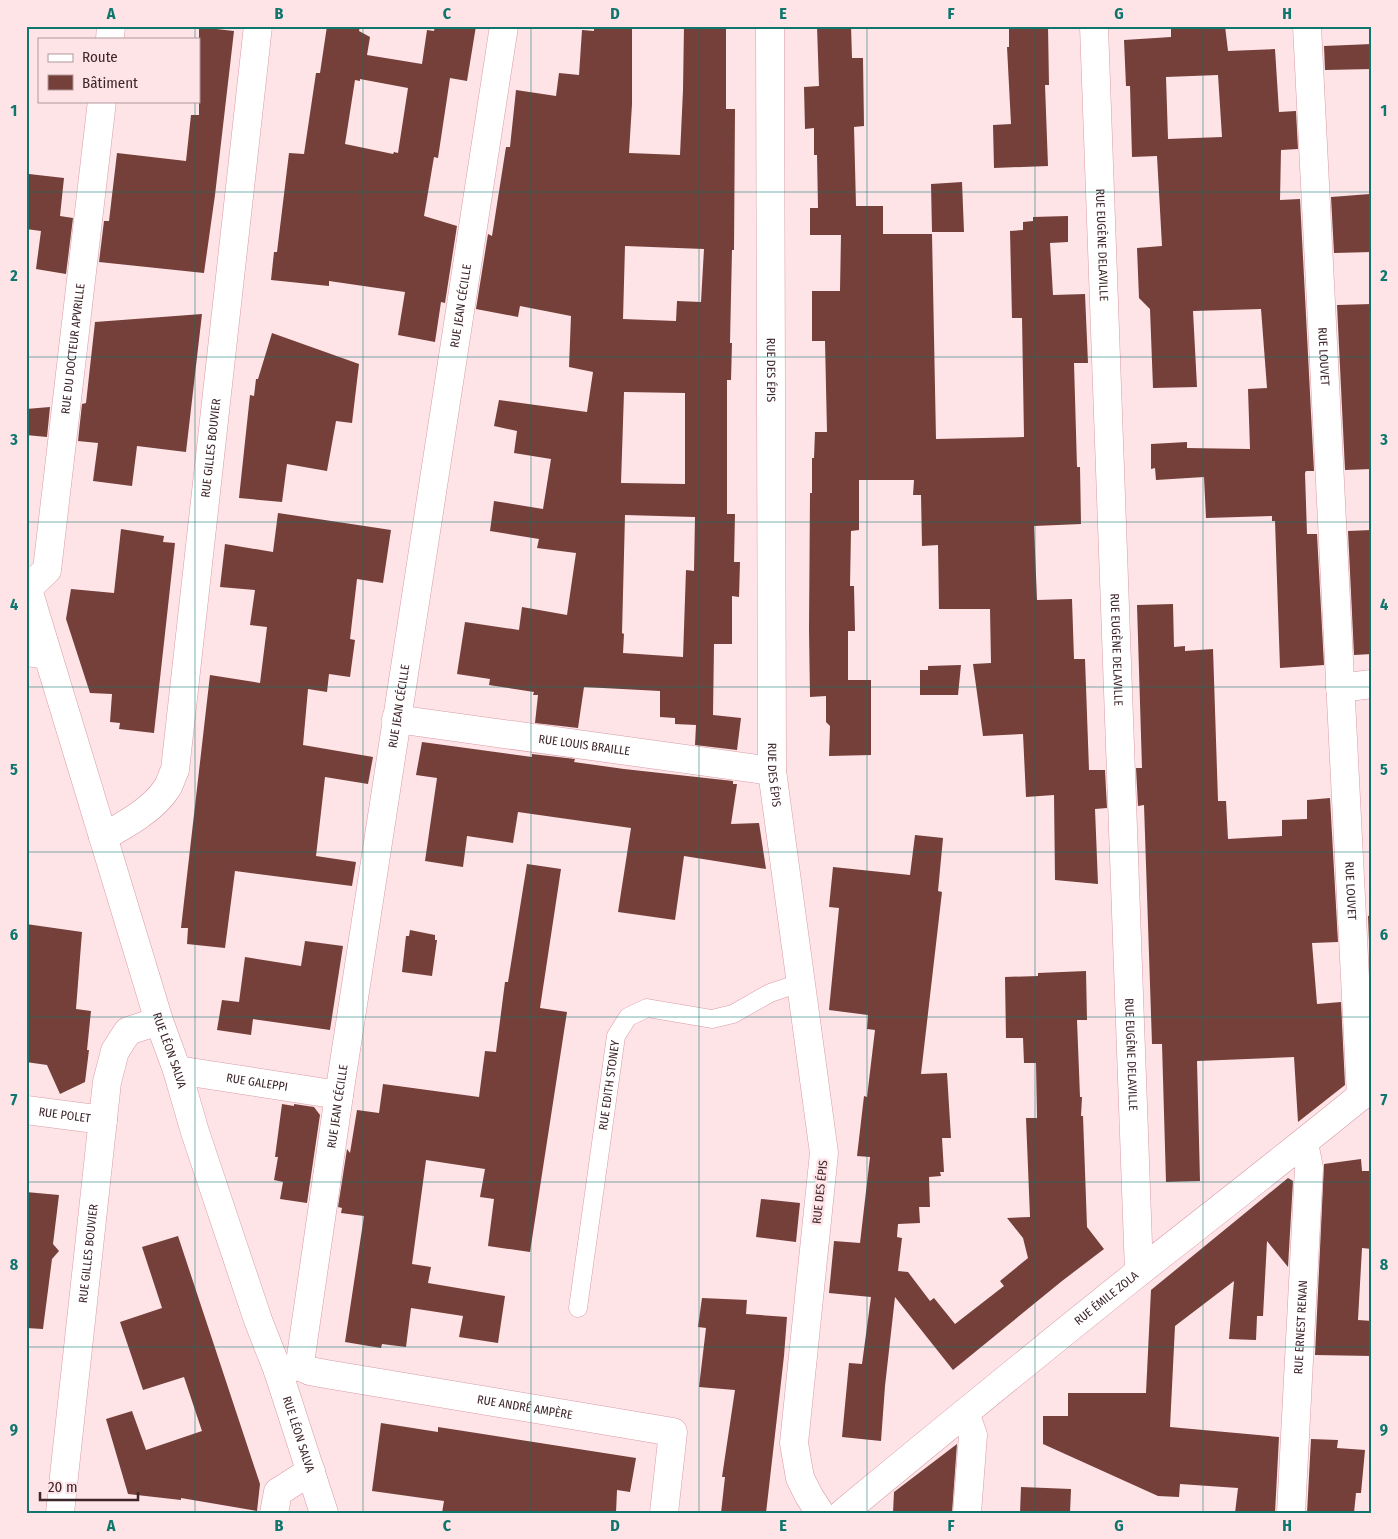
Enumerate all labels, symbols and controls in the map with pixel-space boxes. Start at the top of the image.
text: A [106,4,116,23]
text: B [275,4,284,23]
text: C [443,4,452,23]
text: D [610,4,620,23]
text: E [779,4,787,23]
text: F [947,4,955,23]
text: G [1114,4,1124,23]
text: H [1282,4,1292,23]
legend [38,38,200,102]
text: Route [82,48,118,66]
text: Bâtiment [82,74,138,92]
text: 1 [11,101,17,120]
text: 1 [1381,101,1387,120]
street label: RUE EUGÈNE DELAVILLE [1093,188,1111,302]
street label: RUE JEAN CÉCILLE [447,263,474,349]
text: 2 [9,266,18,285]
text: 2 [1379,266,1388,285]
street label: RUE DU DOCTEUR APVRILLE [58,282,88,415]
street label: RUE LOUVET [1315,327,1332,387]
street label: RUE DES ÉPIS [764,338,779,402]
street label: RUE GILLES BOUVIER [198,397,223,498]
text: 3 [9,430,18,449]
text: 3 [1379,430,1388,449]
street label: RUE EUGÈNE DELAVILLE [1107,593,1126,707]
text: 4 [10,595,18,614]
text: 4 [1380,595,1388,614]
street label: RUE JEAN CÉCILLE [386,663,412,749]
street label: RUE LOUIS BRAILLE [538,732,631,758]
street label: RUE DES ÉPIS [765,743,784,808]
text: 5 [10,760,18,779]
text: 5 [1380,760,1388,779]
street label: RUE LOUVET [1342,861,1359,921]
text: 6 [10,925,18,944]
text: 6 [1380,925,1388,944]
street label: RUE EUGÈNE DELAVILLE [1122,998,1140,1111]
street label: RUE LÉON SALVA [150,1011,189,1091]
street label: RUE EDITH STONEY [596,1039,622,1131]
street label: RUE JEAN CÉCILLE [324,1063,351,1149]
street label: RUE GALEPPI [225,1071,289,1094]
text: 7 [11,1090,18,1109]
text: 7 [1381,1090,1388,1109]
street label: RUE POLET [38,1105,92,1125]
street label: RUE DES ÉPIS [809,1159,830,1225]
street label: RUE GILLES BOUVIER [76,1203,101,1304]
text: 8 [10,1255,19,1274]
text: 8 [1380,1255,1389,1274]
street label: RUE ÉMILE ZOLA [1072,1268,1142,1328]
street label: RUE ERNEST RENAN [1291,1280,1310,1375]
street label: RUE ANDRÉ AMPÈRE [476,1392,574,1422]
street label: RUE LÉON SALVA [280,1394,318,1475]
text: 9 [10,1420,18,1439]
text: 9 [1380,1420,1388,1439]
scale bar [40,1469,138,1501]
text: 20 m [48,1478,78,1496]
text: A [106,1516,116,1535]
text: B [275,1516,284,1535]
text: C [443,1516,452,1535]
text: D [610,1516,620,1535]
text: E [779,1516,787,1535]
text: F [947,1516,955,1535]
text: G [1114,1516,1124,1535]
text: H [1282,1516,1292,1535]

